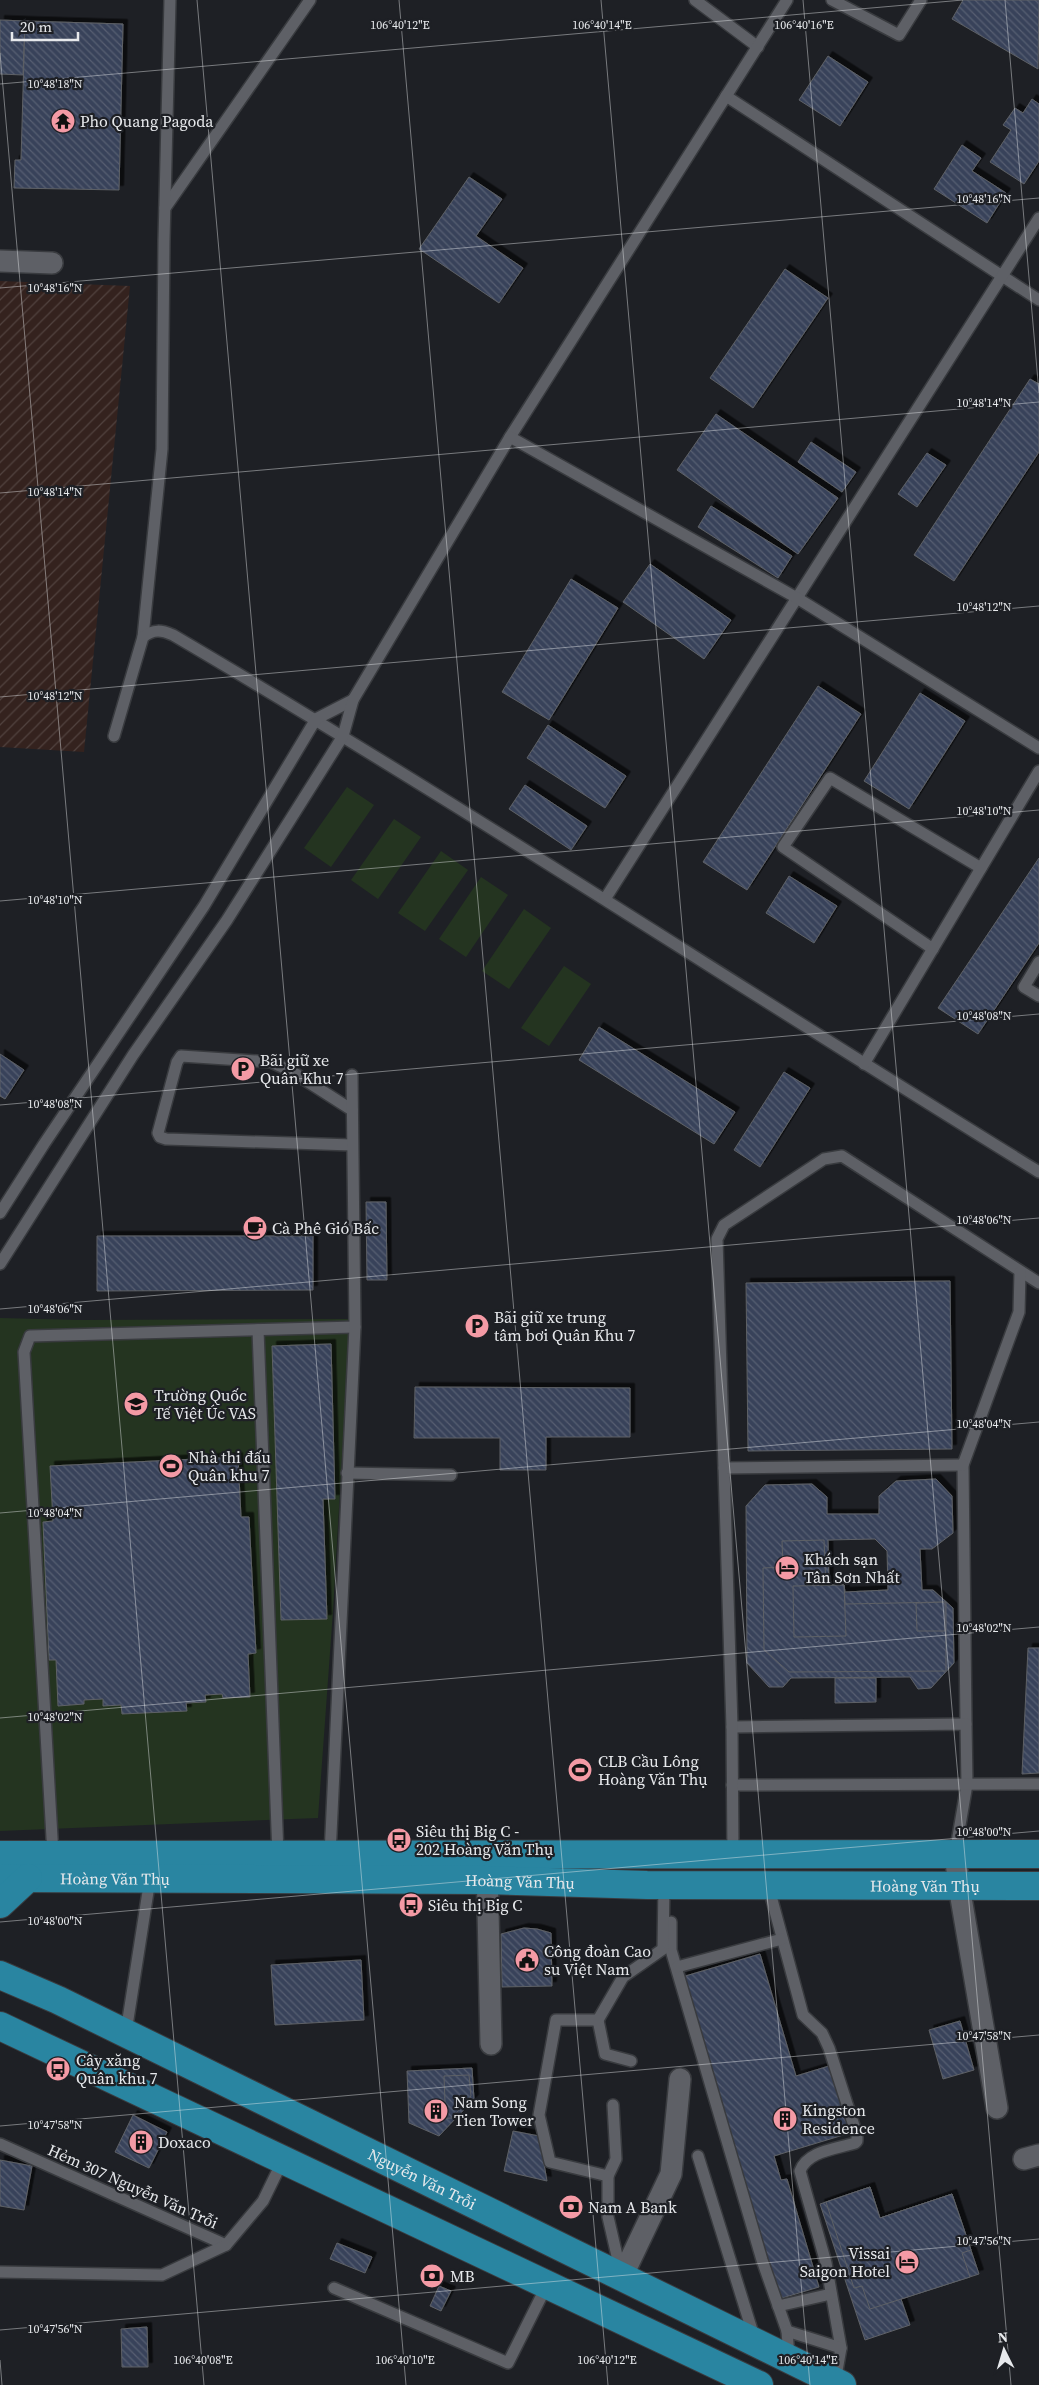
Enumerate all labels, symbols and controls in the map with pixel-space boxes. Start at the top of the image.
scale bar [12,10,79,42]
text: 20 m [20,16,52,37]
text: 106°40'12"E [370,17,430,33]
text: 106°40'14"E [572,17,632,33]
text: 106°40'16"E [774,17,834,33]
text: 10°48'18"N [27,76,83,92]
temple icon: Pho Quang Pagoda [50,108,76,134]
place label: Pho Quang Pagoda [80,110,214,132]
text: 10°48'16"N [956,191,1012,207]
text: 10°48'16"N [27,280,83,296]
text: 10°48'14"N [956,395,1012,411]
text: 10°48'14"N [27,484,83,500]
text: 10°48'12"N [956,599,1012,615]
text: 10°48'12"N [27,688,83,704]
text: 10°48'10"N [956,803,1012,819]
text: 10°48'10"N [27,892,83,908]
text: 10°48'08"N [956,1008,1012,1024]
place label: Bãi giữ xe Quân Khu 7 [260,1049,343,1089]
parking icon: Bãi giữ xe Quân Khu 7 [230,1056,256,1082]
text: 10°48'08"N [27,1096,83,1112]
text: 10°48'06"N [956,1212,1012,1228]
cafe icon: Cà Phê Gió Bấc [242,1215,268,1241]
place label: Cà Phê Gió Bấc [272,1217,379,1239]
text: 10°48'06"N [27,1301,83,1317]
place label: Bãi giữ xe trung tâm bơi Quân Khu 7 [494,1306,635,1346]
parking icon: Bãi giữ xe trung tâm bơi Quân Khu 7 [464,1313,490,1339]
place label: Trường Quốc Tế Việt Úc VAS [154,1384,256,1424]
school or university icon: Trường Quốc Tế Việt Úc VAS [123,1391,149,1417]
text: 10°48'04"N [956,1416,1012,1432]
place label: Nhà thi đấu Quân khu 7 [188,1446,271,1486]
sports icon: Nhà thi đấu Quân khu 7 [158,1453,184,1479]
text: 10°48'04"N [27,1505,83,1521]
place label: Khách sạn Tân Sơn Nhất [804,1548,900,1588]
hotel icon: Khách sạn Tân Sơn Nhất [774,1555,800,1581]
text: 10°48'02"N [956,1620,1012,1636]
text: 10°48'02"N [27,1709,83,1725]
place label: CLB Cầu Lông Hoàng Văn Thụ [598,1750,708,1790]
sports icon: CLB Cầu Lông Hoàng Văn Thụ [567,1757,593,1783]
place label: Siêu thị Big C - 202 Hoàng Văn Thụ [416,1820,553,1860]
text: 10°48'00"N [956,1824,1012,1840]
bus stop icon: Siêu thị Big C - 202 Hoàng Văn Thụ [386,1827,412,1853]
street label: Hoàng Văn Thụ [60,1867,170,1890]
street label: Hoàng Văn Thụ [465,1869,575,1894]
street label: Hoàng Văn Thụ [870,1875,980,1897]
bus stop icon: Siêu thị Big C [398,1892,424,1918]
place label: Siêu thị Big C [428,1894,522,1916]
text: 10°48'00"N [27,1913,83,1929]
place label: Công đoàn Cao su Việt Nam [544,1940,651,1980]
public building icon: Công đoàn Cao su Việt Nam [514,1947,540,1973]
text: 10°47'58"N [956,2028,1012,2044]
place label: Cây xăng Quân khu 7 [76,2049,157,2089]
bus stop icon: Cây xăng Quân khu 7 [45,2056,71,2082]
place label: Nam Song Tien Tower [454,2091,534,2131]
building icon: Nam Song Tien Tower [423,2098,449,2124]
place label: Kingston Residence [802,2099,875,2139]
building icon: Kingston Residence [772,2106,798,2132]
text: 10°47'58"N [27,2117,83,2133]
building icon: Doxaco [128,2129,154,2155]
place label: Doxaco [158,2131,211,2153]
street label: Hẻm 307 Nguyễn Văn Trỗi [44,2139,222,2234]
street label: Nguyễn Văn Trỗi [365,2143,480,2215]
bank icon: Nam A Bank [558,2194,584,2220]
place label: Nam A Bank [588,2196,677,2218]
text: 10°47'56"N [956,2233,1012,2249]
place label: Vissai Saigon Hotel [800,2242,890,2282]
hotel icon: Vissai Saigon Hotel [894,2249,920,2275]
bank icon: MB [419,2263,445,2289]
place label: MB [450,2265,475,2287]
text: 10°47'56"N [27,2321,83,2337]
north arrow [979,2325,1029,2375]
text: N [997,2327,1009,2347]
text: 106°40'08"E [173,2352,233,2368]
text: 106°40'10"E [375,2352,435,2368]
text: 106°40'12"E [577,2352,637,2368]
text: 106°40'14"E [778,2352,838,2368]

